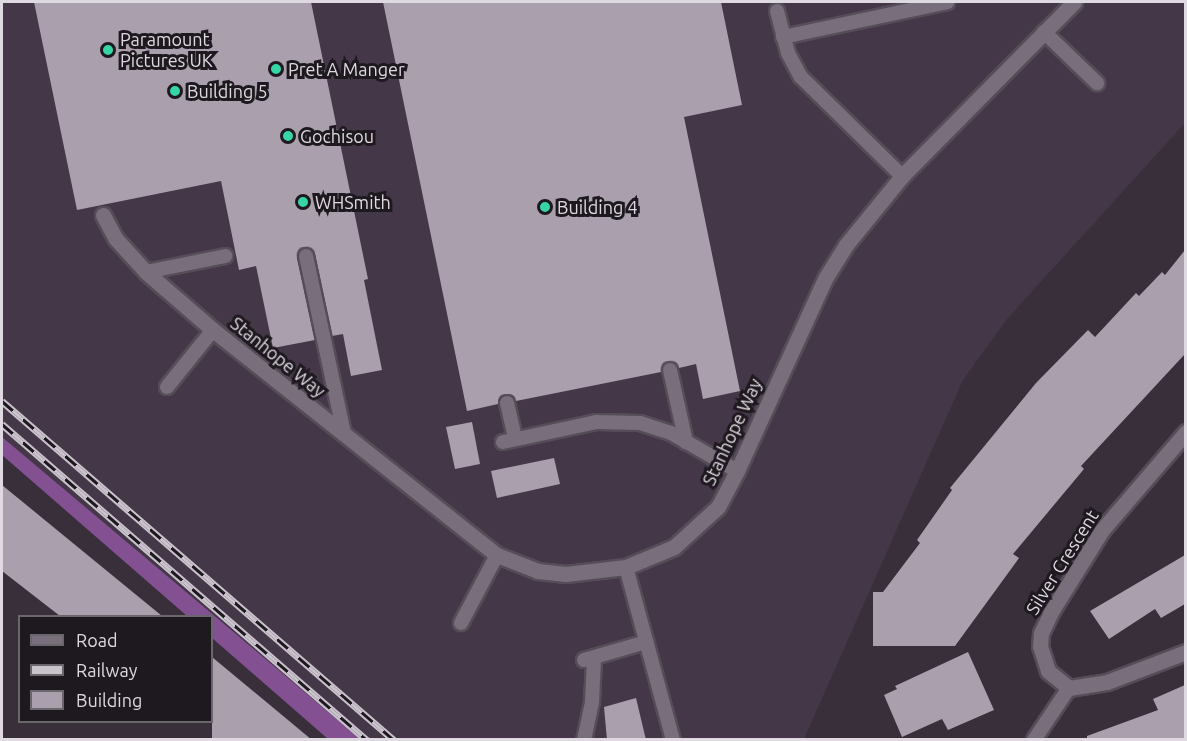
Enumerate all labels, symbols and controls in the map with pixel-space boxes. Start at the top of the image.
place label: Paramount Pictures UK [120,29,213,72]
marker: Paramount Pictures UK [101,43,115,57]
place label: Pret A Manger [288,58,405,80]
marker: Pret A Manger [269,62,283,76]
place label: Building 5 [187,80,268,102]
marker: Building 5 [168,84,182,98]
place label: Gochisou [300,125,374,147]
marker: Gochisou [281,129,295,143]
place label: WHSmith [315,191,391,213]
marker: WHSmith [296,195,310,209]
place label: Building 4 [557,196,638,218]
marker: Building 4 [538,200,552,214]
street label: Stanhope Way [226,312,330,402]
street label: Stanhope Way [698,375,766,489]
street label: Silver Crescent [1021,506,1103,618]
legend [18,615,213,723]
text: Road [76,630,118,650]
text: Railway [76,660,137,680]
text: Building [76,690,142,710]

